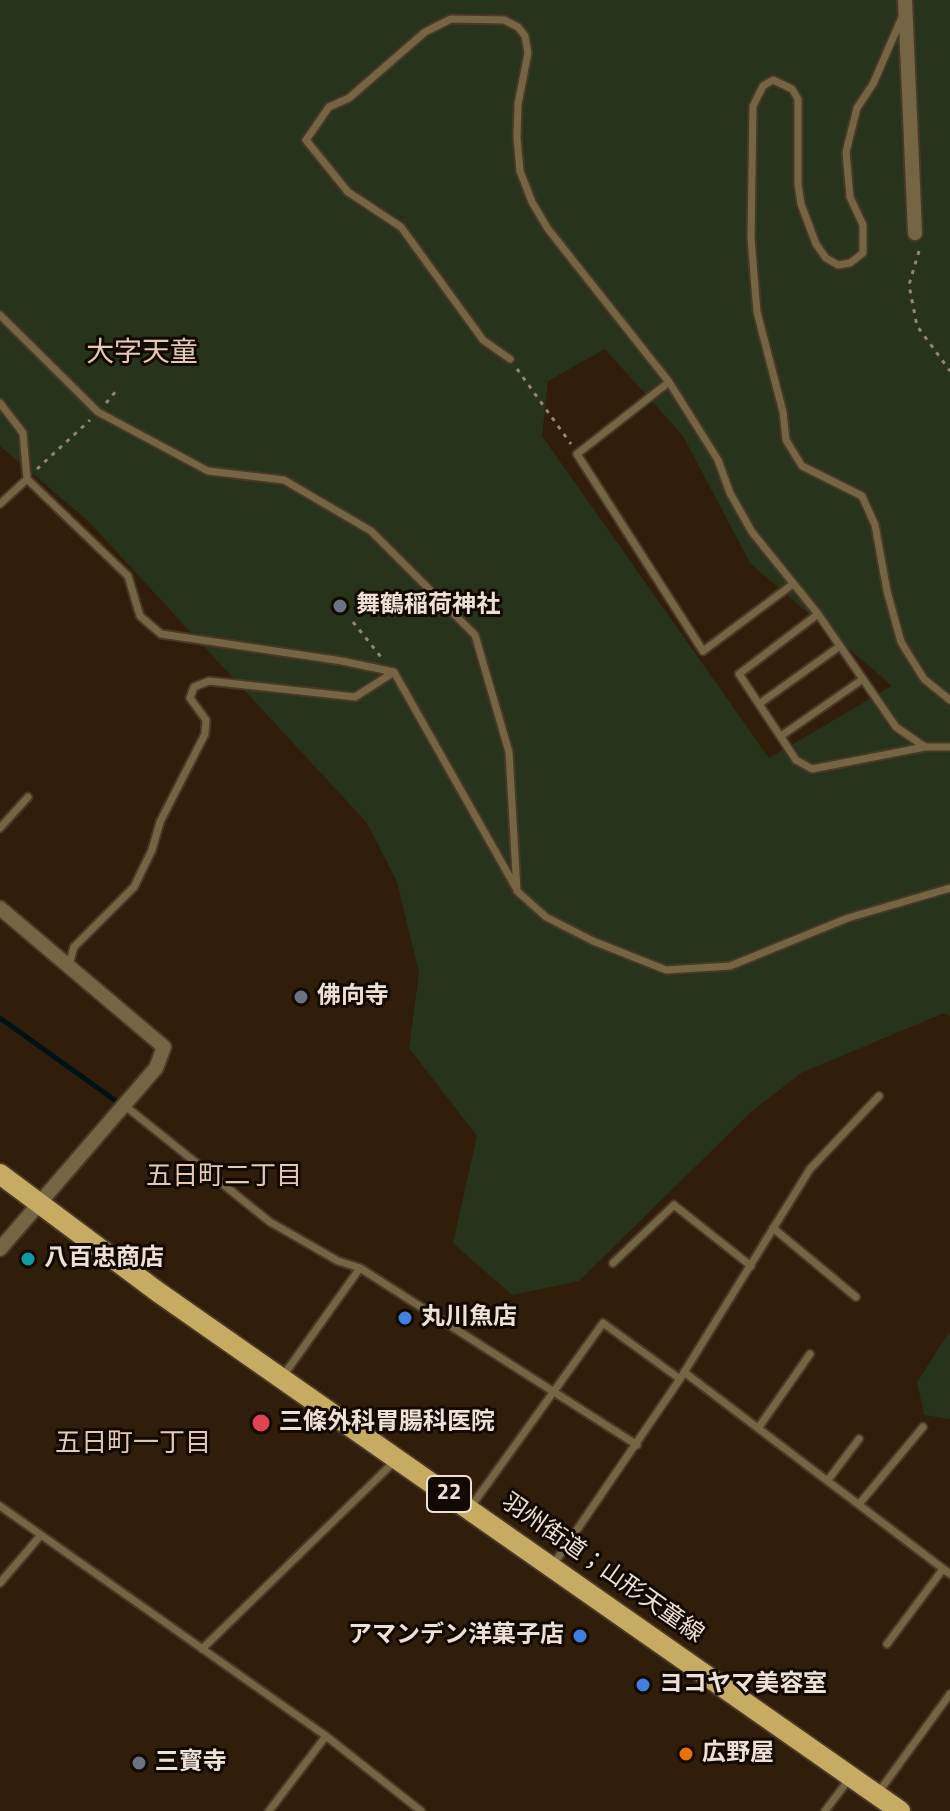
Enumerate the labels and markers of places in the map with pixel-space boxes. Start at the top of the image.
place label: 舞鶴稲荷神社 [356,592,500,620]
marker: 舞鶴稲荷神社 [331,597,349,615]
place label: 佛向寺 [317,983,389,1011]
marker: 佛向寺 [292,988,310,1006]
place label: 八百忠商店 [44,1245,164,1273]
marker: 八百忠商店 [19,1250,37,1268]
place label: 丸川魚店 [421,1304,517,1332]
marker: 丸川魚店 [396,1309,414,1327]
place label: 三條外科胃腸科医院 [279,1409,495,1437]
marker: 三條外科胃腸科医院 [250,1412,272,1434]
place label: アマンデン洋菓子店 [348,1622,564,1650]
marker: アマンデン洋菓子店 [571,1627,589,1645]
place label: ヨコヤマ美容室 [659,1671,827,1699]
marker: ヨコヤマ美容室 [634,1676,652,1694]
place label: 広野屋 [702,1740,774,1768]
marker: 広野屋 [677,1745,695,1763]
place label: 三寳寺 [155,1749,227,1777]
marker: 三寳寺 [130,1754,148,1772]

